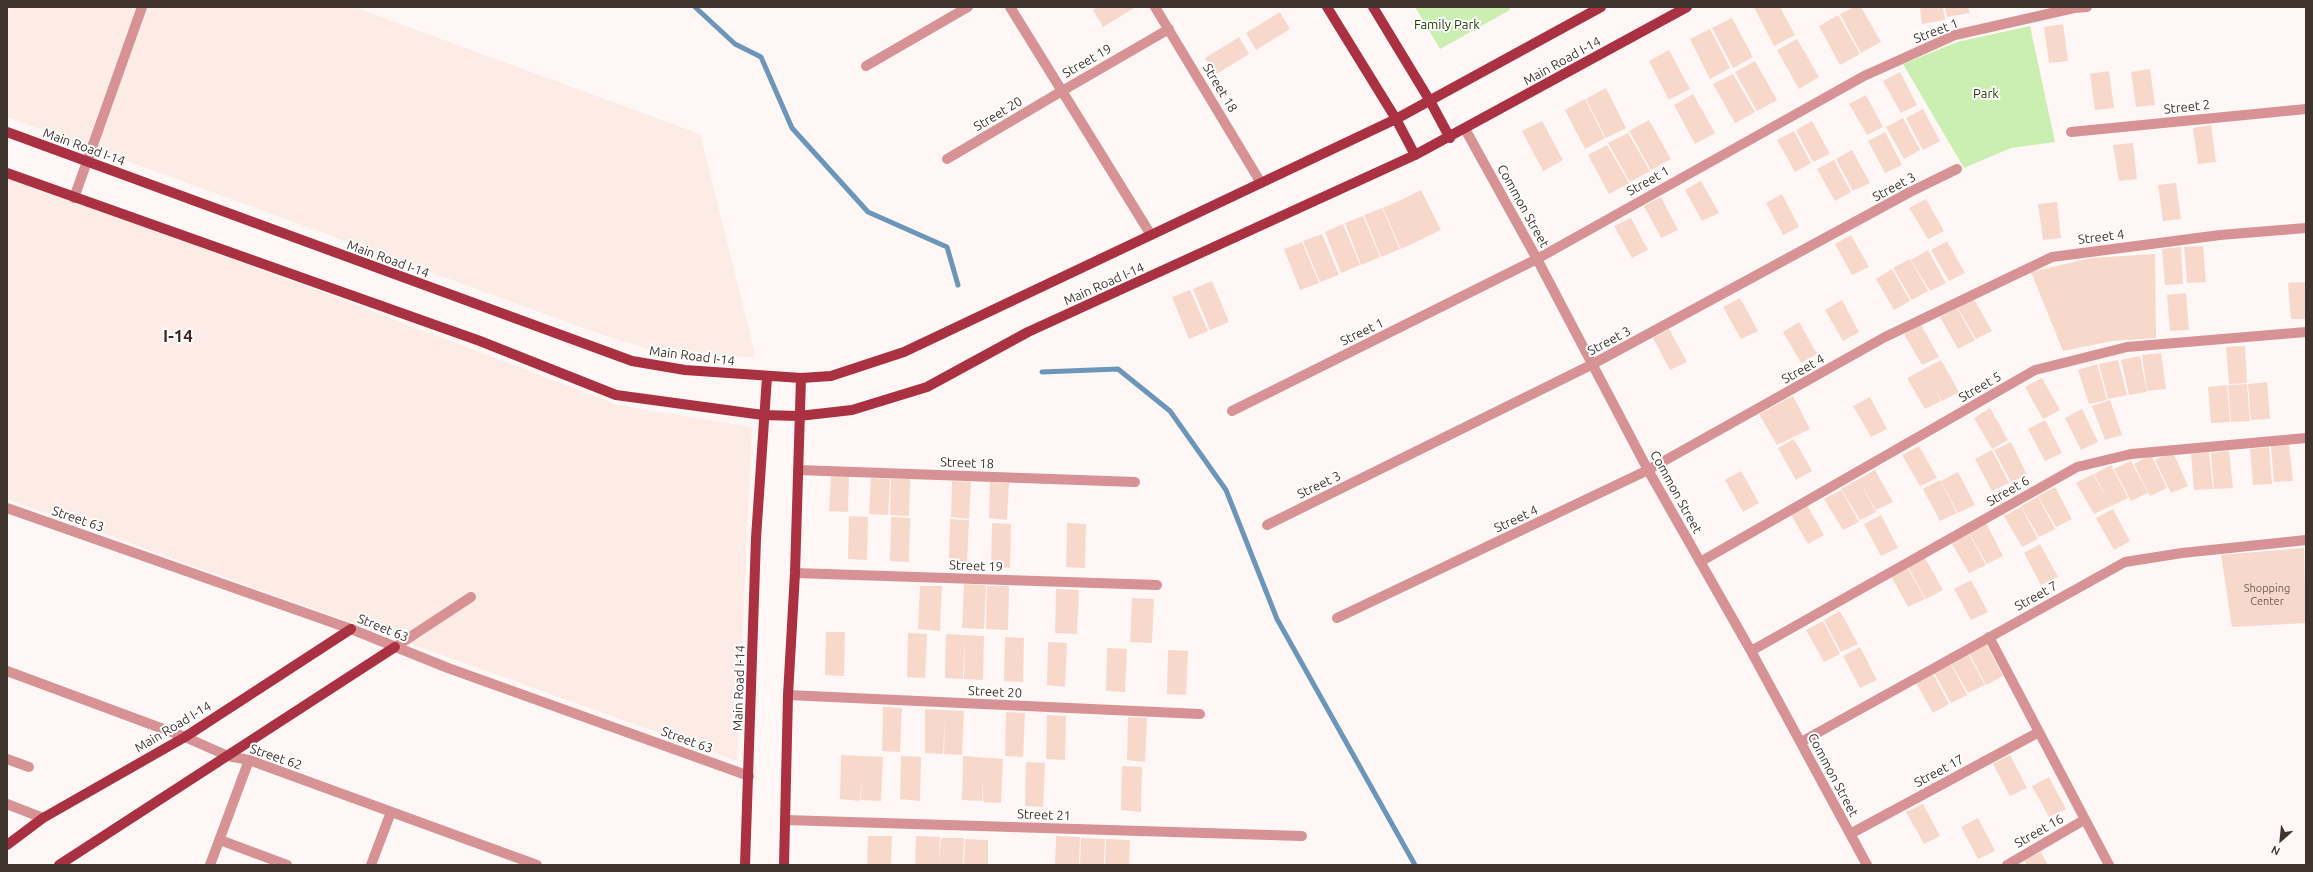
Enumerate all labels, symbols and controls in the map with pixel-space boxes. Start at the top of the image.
street label: Street 1 [1911,15,1961,47]
park label: Family Park [1414,17,1480,33]
street label: Main Road I-14 [1521,33,1603,89]
street label: Street 19 [1060,41,1114,81]
street label: Street 18 [1199,61,1241,115]
park label: Park [1973,86,1999,102]
street label: Street 20 [971,93,1025,135]
street label: Street 2 [2163,97,2211,117]
street label: Main Road I-14 [41,125,127,169]
street label: Common Street [1494,162,1552,250]
street label: Street 1 [1624,163,1672,199]
street label: Street 3 [1870,169,1918,205]
street label: Street 4 [2077,226,2125,248]
street label: Main Road I-14 [345,237,431,281]
street label: Main Road I-14 [1061,259,1147,309]
street label: Street 1 [1338,315,1386,349]
street label: Street 3 [1585,323,1633,359]
district label: I-14 [163,326,193,346]
street label: Main Road I-14 [648,343,736,369]
street label: Street 4 [1779,351,1827,387]
street label: Street 5 [1956,369,2004,405]
street label: Common Street [1647,448,1705,536]
street label: Street 18 [940,454,994,472]
street label: Street 3 [1295,468,1343,502]
street label: Street 6 [1984,473,2032,509]
street label: Street 4 [1492,502,1540,536]
street label: Street 63 [50,503,106,535]
street label: Street 19 [949,557,1003,575]
street label: Street 7 [2012,578,2060,614]
house number: Shopping Center [2244,581,2290,607]
street label: Street 63 [355,611,411,645]
street label: Main Road I-14 [730,645,748,731]
street label: Street 20 [968,683,1022,701]
street label: Main Road I-14 [132,698,214,756]
street label: Street 63 [659,723,715,757]
street label: Common Street [1804,731,1862,819]
street label: Street 62 [248,741,304,773]
street label: Street 17 [1912,751,1966,791]
street label: Street 21 [1017,806,1071,824]
street label: Street 16 [2012,811,2066,851]
north arrow [2261,820,2301,860]
text: N [2269,843,2282,858]

